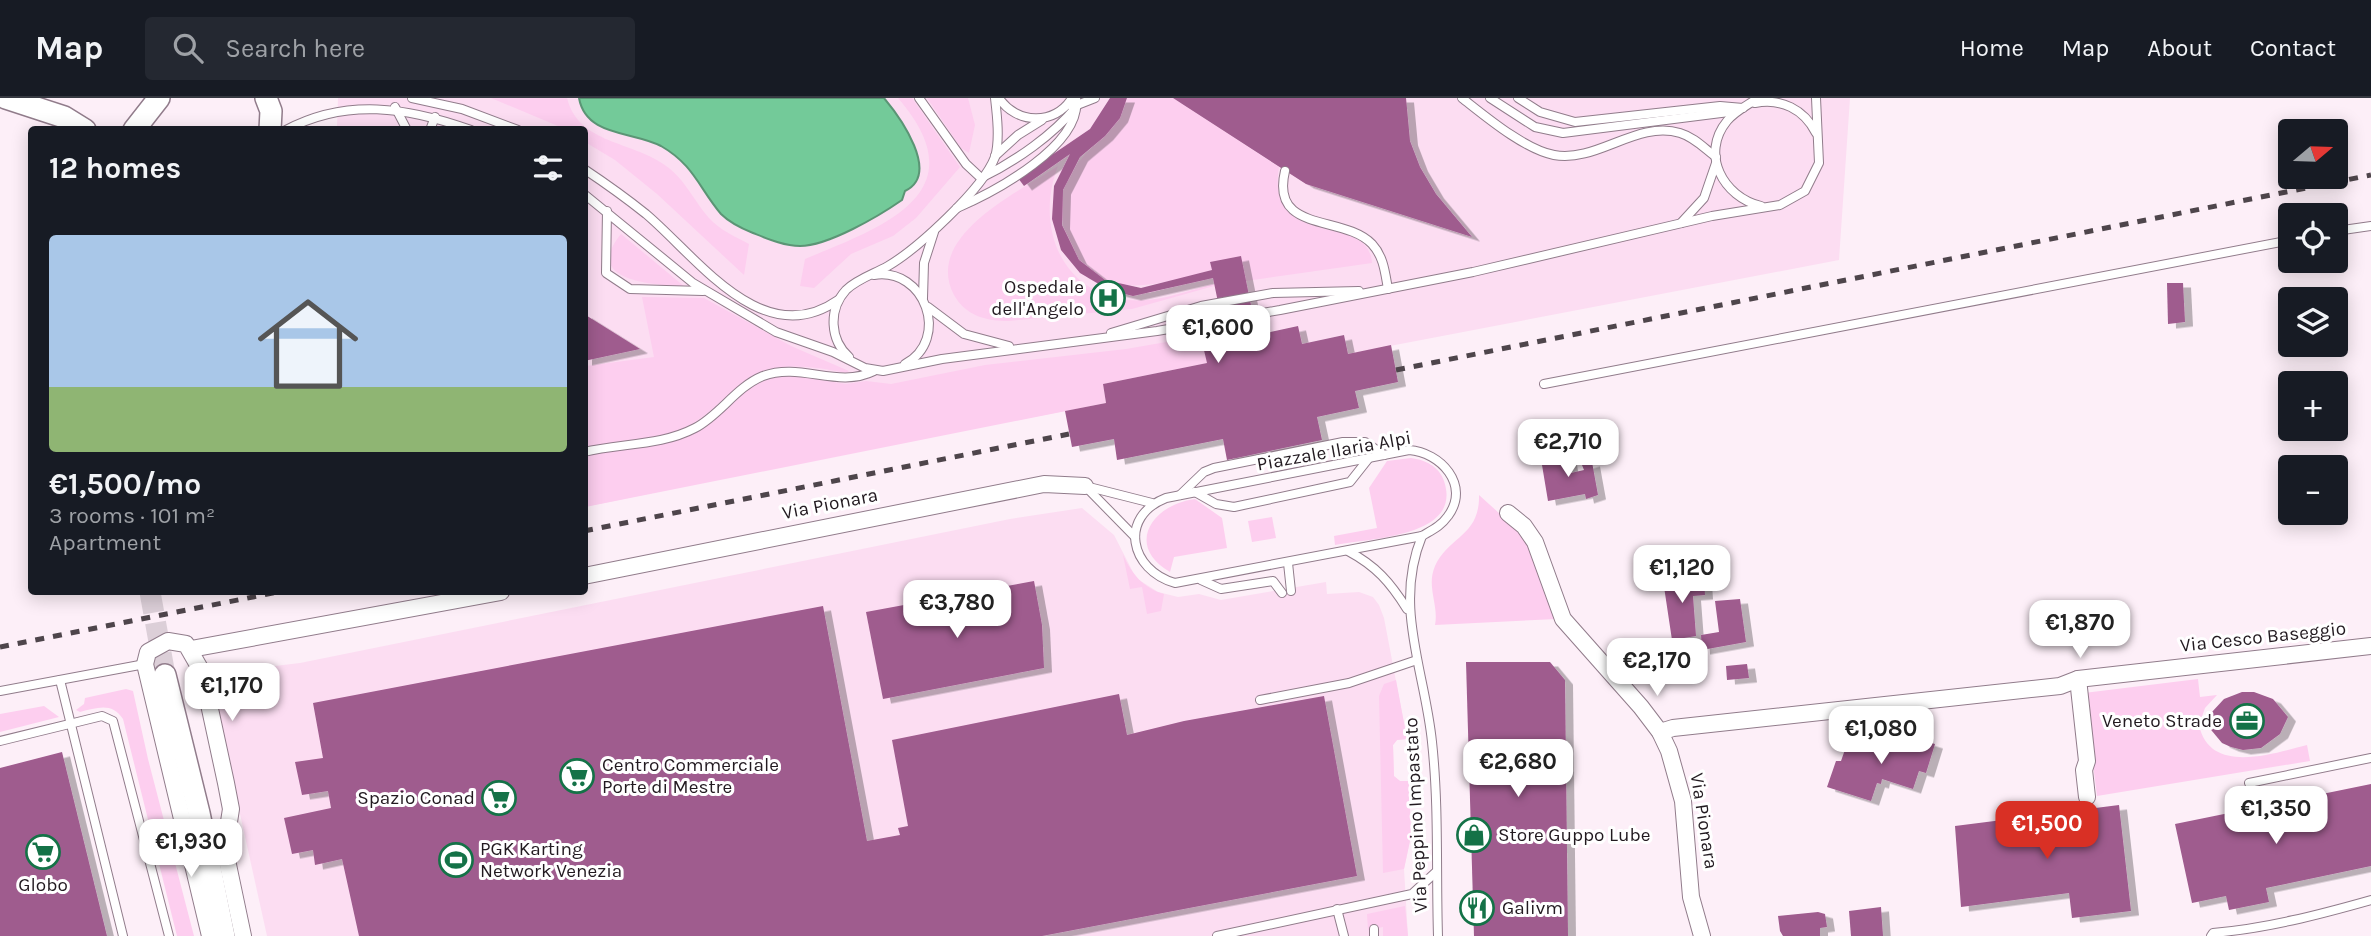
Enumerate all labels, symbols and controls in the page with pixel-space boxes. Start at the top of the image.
search box [145,17,635,80]
text: Map [35,29,103,67]
icon: search [169,29,207,67]
text: Search here [225,33,365,64]
text: Home [1960,34,2024,62]
text: Map [2062,34,2109,62]
text: About [2147,34,2212,62]
text: Contact [2250,34,2336,62]
north arrow [2278,119,2348,189]
map controls [2278,119,2348,525]
icon: filters [529,149,567,187]
text: 12 homes [49,150,181,186]
button: locate [2278,203,2348,273]
place label: Ospedale dell'Angelo [991,276,1084,320]
hospital icon: Ospedale dell'Angelo [1089,279,1127,317]
icon: home [245,281,371,407]
button: layers [2278,287,2348,357]
pin: €1,600 [1161,306,1275,365]
text: €1,600 [1182,314,1254,341]
button: + [2278,371,2348,441]
pin: €2,710 [1511,420,1625,479]
street label: Piazzale Ilaria Alpi [1255,427,1413,475]
text: €2,710 [1534,428,1602,455]
button: − [2278,455,2348,525]
text: €1,500/mo [49,466,201,502]
street label: Via Pionara [780,484,880,524]
text: 3 rooms · 101 m² [49,502,215,529]
text: Apartment [49,529,161,556]
pin: €1,120 [1625,546,1739,605]
text: €1,120 [1649,554,1715,581]
pin: €3,780 [900,580,1014,640]
text: €3,780 [919,589,995,616]
pin: €1,870 [2023,601,2137,660]
text: €1,870 [2045,609,2115,636]
street label: Via Cesco Baseggio [2179,617,2347,657]
pin: €2,170 [1600,638,1714,698]
text: €2,170 [1623,647,1691,674]
pin: €1,170 [175,664,289,723]
text: €1,170 [201,672,263,699]
office icon: Veneto Strade [2228,702,2266,740]
pin: €1,080 [1824,706,1938,766]
place label: Veneto Strade [2102,710,2222,732]
text: €1,080 [1845,715,1917,742]
street label: Via Peppino Impastato [1400,717,1432,913]
pin: €2,680 [1461,740,1575,799]
text: €2,680 [1479,748,1557,775]
place label: Centro Commerciale Porte di Mestre [602,754,779,798]
supermarket icon: Centro Commerciale Porte di Mestre [558,757,596,795]
street label: Via Pionara [1686,771,1722,871]
supermarket icon: Spazio Conad [480,779,518,817]
pin: €1,350 [2219,786,2333,846]
place label: Spazio Conad [357,787,475,809]
text: €1,350 [2241,795,2311,822]
pin: €1,500 [1990,802,2104,861]
text: €1,500 [2011,810,2083,837]
shop icon: Store Guppo Lube [1455,816,1493,854]
pin: €1,930 [134,820,248,879]
place label: Store Guppo Lube [1498,824,1650,846]
text: €1,930 [155,828,227,855]
supermarket icon: Globo [24,833,62,871]
place label: PGK Karting Network Venezia [480,838,622,882]
sports icon: PGK Karting Network Venezia [437,841,475,879]
place label: Globo [18,874,68,896]
restaurant icon: Galivm [1458,889,1496,927]
place label: Galivm [1502,897,1563,919]

